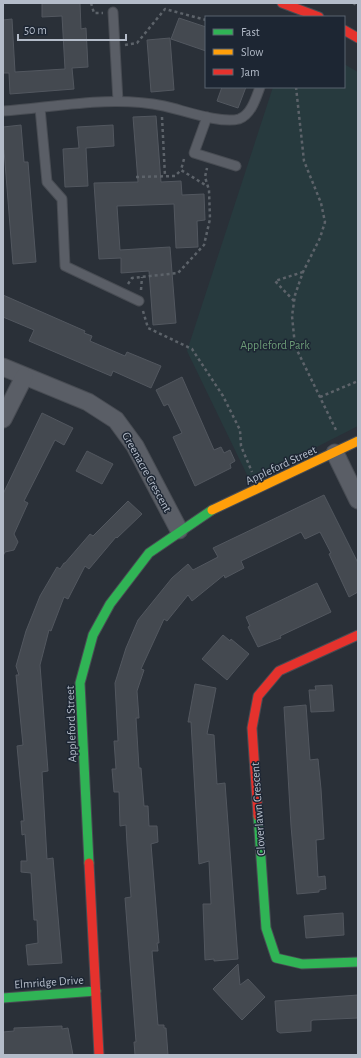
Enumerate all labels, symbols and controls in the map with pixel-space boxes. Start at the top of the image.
scale bar [18,16,126,42]
legend [205,16,345,88]
text: 50 m [24,24,47,36]
text: Fast [241,26,260,38]
text: Slow [241,46,263,58]
text: Jam [241,66,260,78]
park label: Appleford Park [240,339,310,351]
street label: Greenacre Crescent [120,430,174,514]
street label: Appleford Street [244,443,319,487]
street label: Appleford Street [64,685,78,763]
street label: Cloverlawn Crescent [249,762,267,856]
street label: Elmridge Drive [14,974,84,990]

